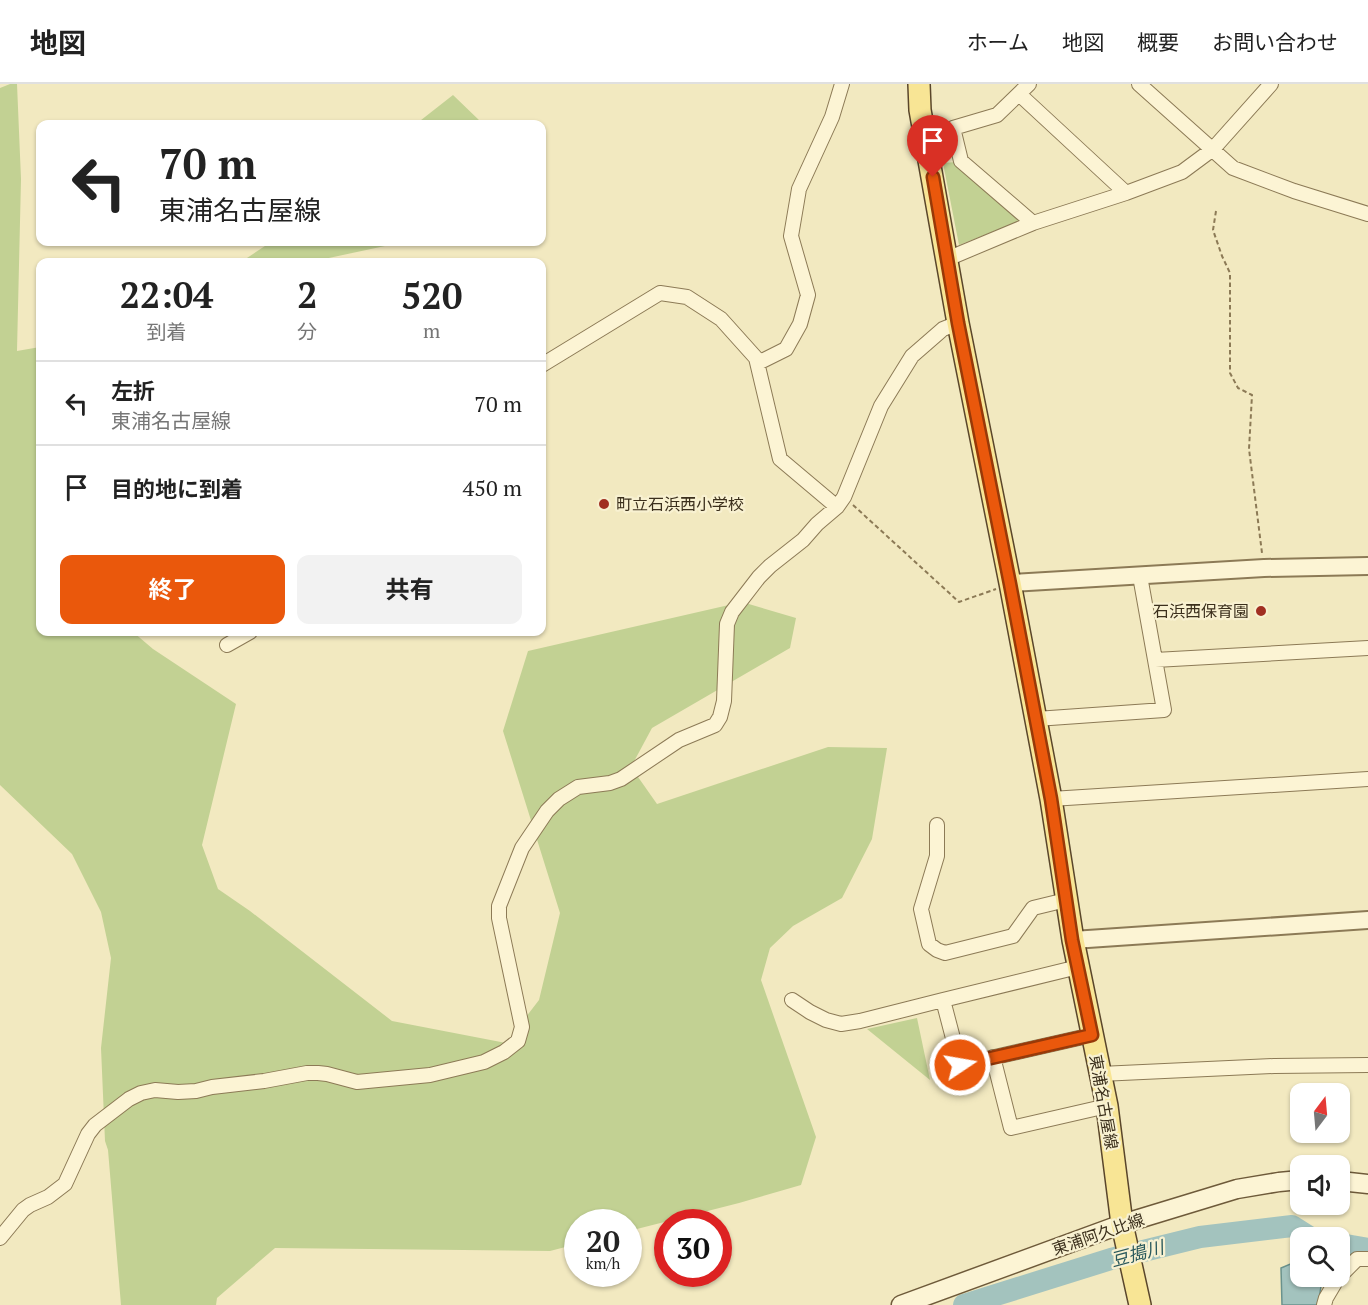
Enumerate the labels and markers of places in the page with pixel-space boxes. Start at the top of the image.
pin [907,115,958,177]
place label: 町立石浜西小学校 [616,493,744,515]
marker: 町立石浜西小学校 [597,497,611,511]
place label: 石浜西保育園 [1153,600,1249,622]
marker: 石浜西保育園 [1254,604,1268,618]

